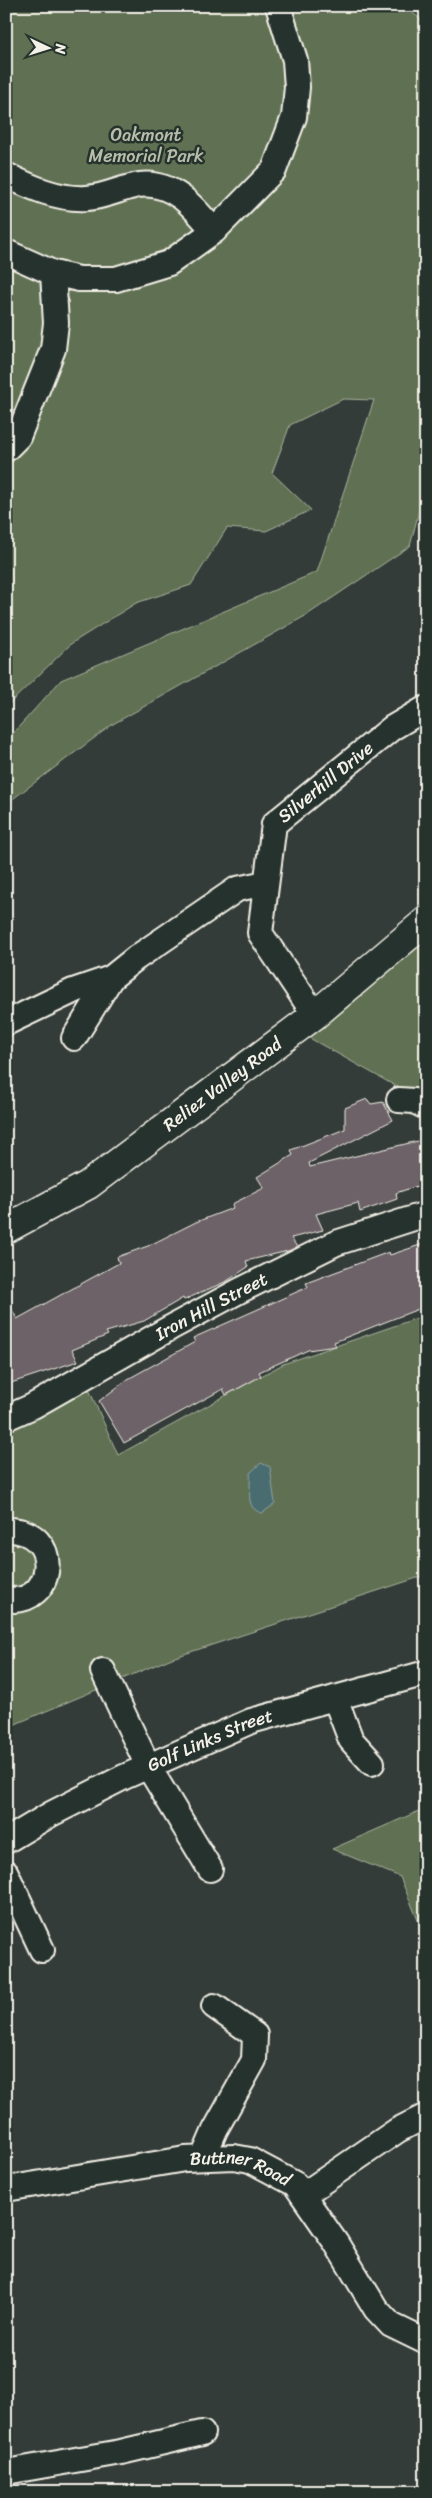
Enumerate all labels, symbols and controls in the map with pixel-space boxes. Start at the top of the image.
north arrow [22,22,72,72]
text: N [48,42,73,55]
park label: Oakmont Memorial Park [88,119,204,172]
street label: Silverhill Drive [270,733,381,831]
street label: Reliez Valley Road [156,1028,290,1140]
street label: Iron Hill Street [148,1263,273,1350]
street label: Golf Links Street [142,1700,277,1781]
street label: Buttner Road [189,2141,298,2196]

